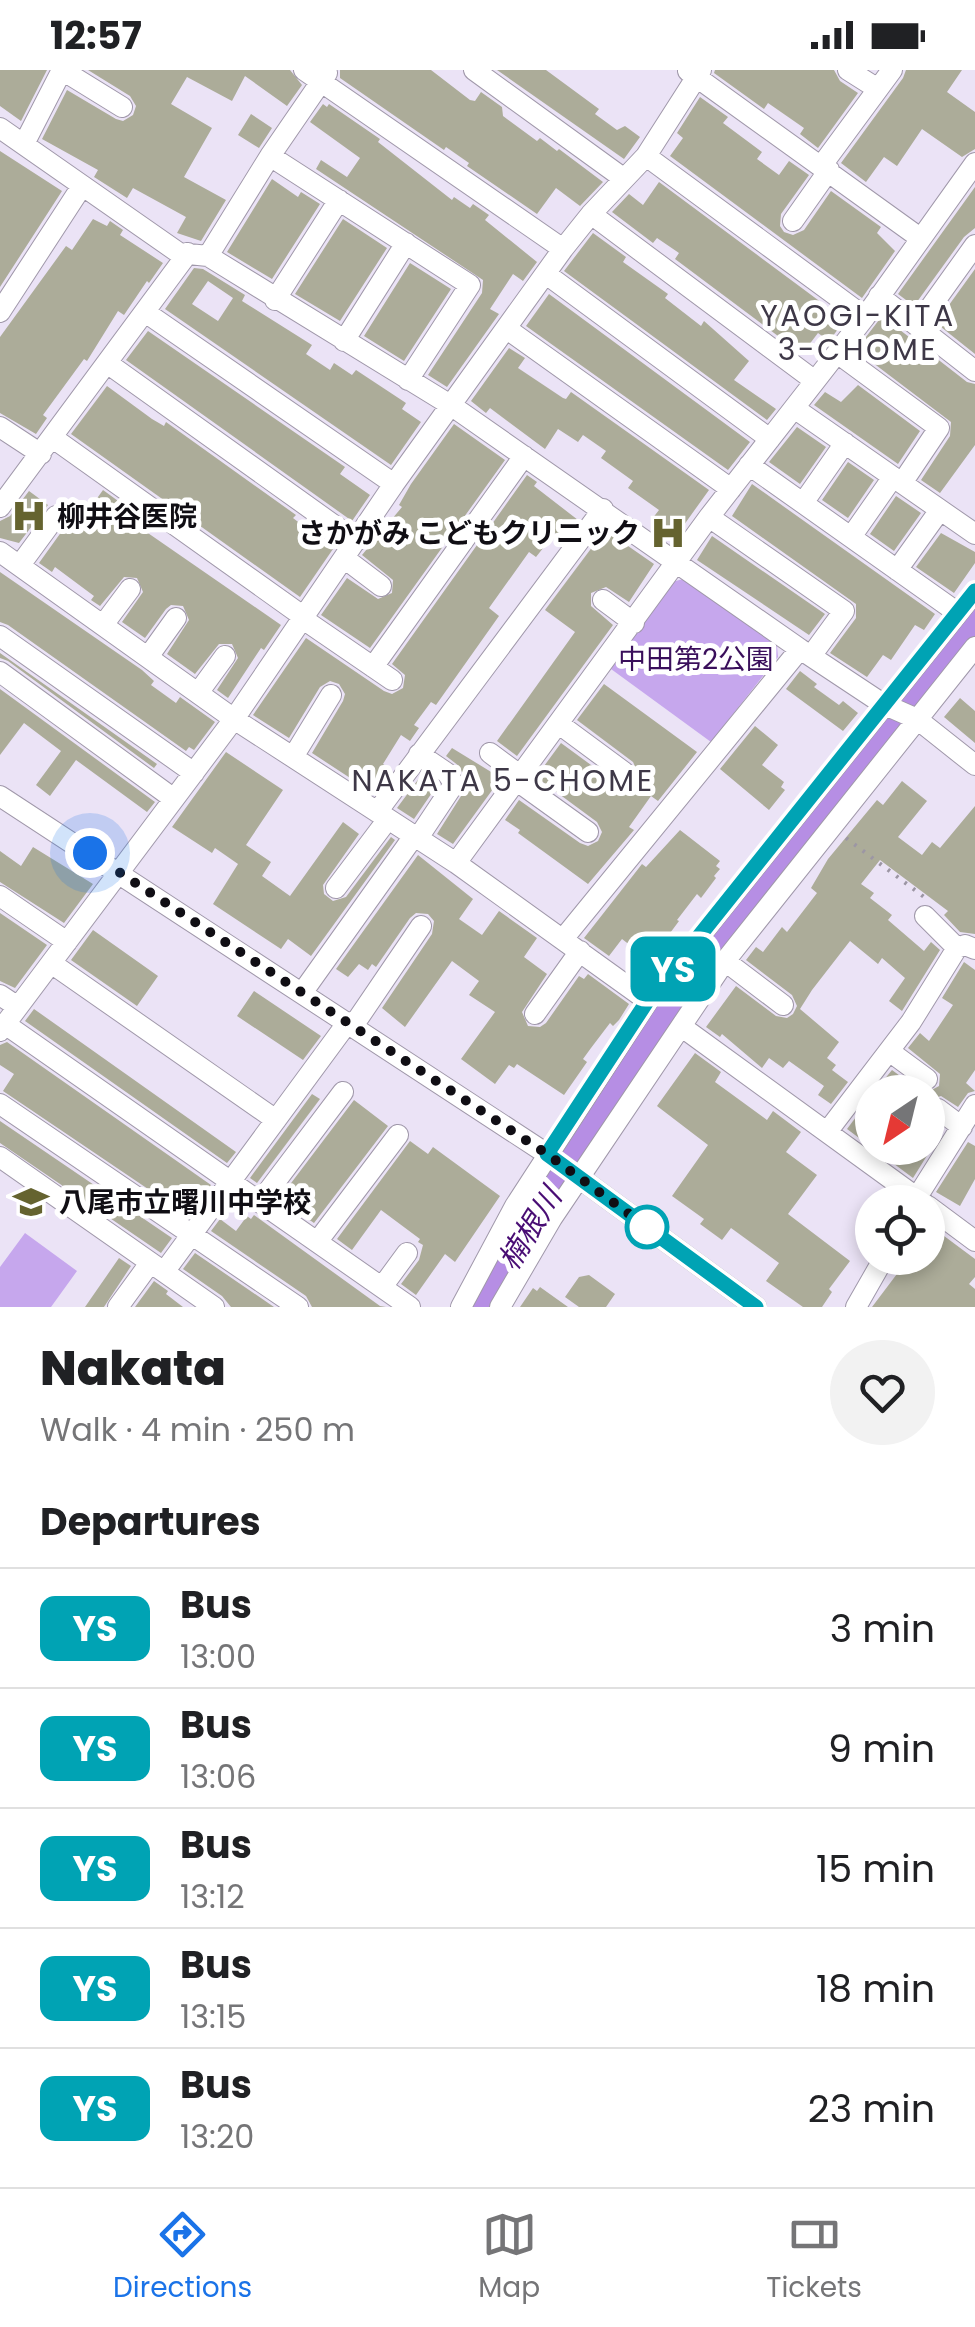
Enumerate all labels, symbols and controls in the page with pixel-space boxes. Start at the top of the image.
text: 12:57 [50,9,142,62]
district label: YAOGI-KITA 3-CHOME [760,294,956,371]
hospital icon: 柳井谷医院 [10,497,48,535]
place label: 柳井谷医院 [57,497,197,536]
place label: さかがみ こどもクリニック [298,514,640,553]
hospital icon: さかがみ こどもクリニック [649,514,687,552]
park label: 中田第2公園 [618,640,774,679]
district label: NAKATA 5-CHOME [351,759,655,802]
your location [65,828,115,878]
line badge: YS [628,936,718,1002]
text: YS [650,945,696,994]
north arrow [855,1075,945,1165]
map controls [855,1075,945,1275]
water label: 楠根川 [487,1177,573,1278]
school or university icon: 八尾市立曙川中学校 [12,1183,50,1221]
place label: 八尾市立曙川中学校 [59,1183,311,1222]
button: locate [855,1185,945,1275]
unlabelled marker [626,1206,668,1248]
text: Nakata [40,1335,226,1402]
button: heart [830,1340,935,1445]
text: Walk · 4 min · 250 m [40,1407,355,1452]
text: Departures [40,1495,261,1548]
text: Bus [180,1578,252,1631]
text: 3 min [830,1602,935,1655]
text: YS [72,1604,118,1653]
text: 13:00 [180,1634,256,1679]
text: Bus [180,1698,252,1751]
text: 9 min [828,1722,935,1775]
text: YS [72,1724,118,1773]
text: 13:06 [180,1754,256,1799]
text: Bus [180,1818,252,1871]
text: 15 min [816,1842,935,1895]
text: YS [72,1844,118,1893]
text: 13:12 [180,1874,245,1919]
text: Bus [180,1938,252,1991]
text: 18 min [816,1962,935,2015]
text: YS [72,1964,118,2013]
text: 13:15 [180,1994,246,2039]
text: Bus [180,2058,252,2111]
text: 23 min [808,2082,935,2135]
text: YS [72,2084,118,2133]
text: 13:20 [180,2114,254,2159]
tab: Directions [113,2207,252,2309]
tab: Map [478,2207,540,2309]
tab: Tickets [766,2207,862,2309]

